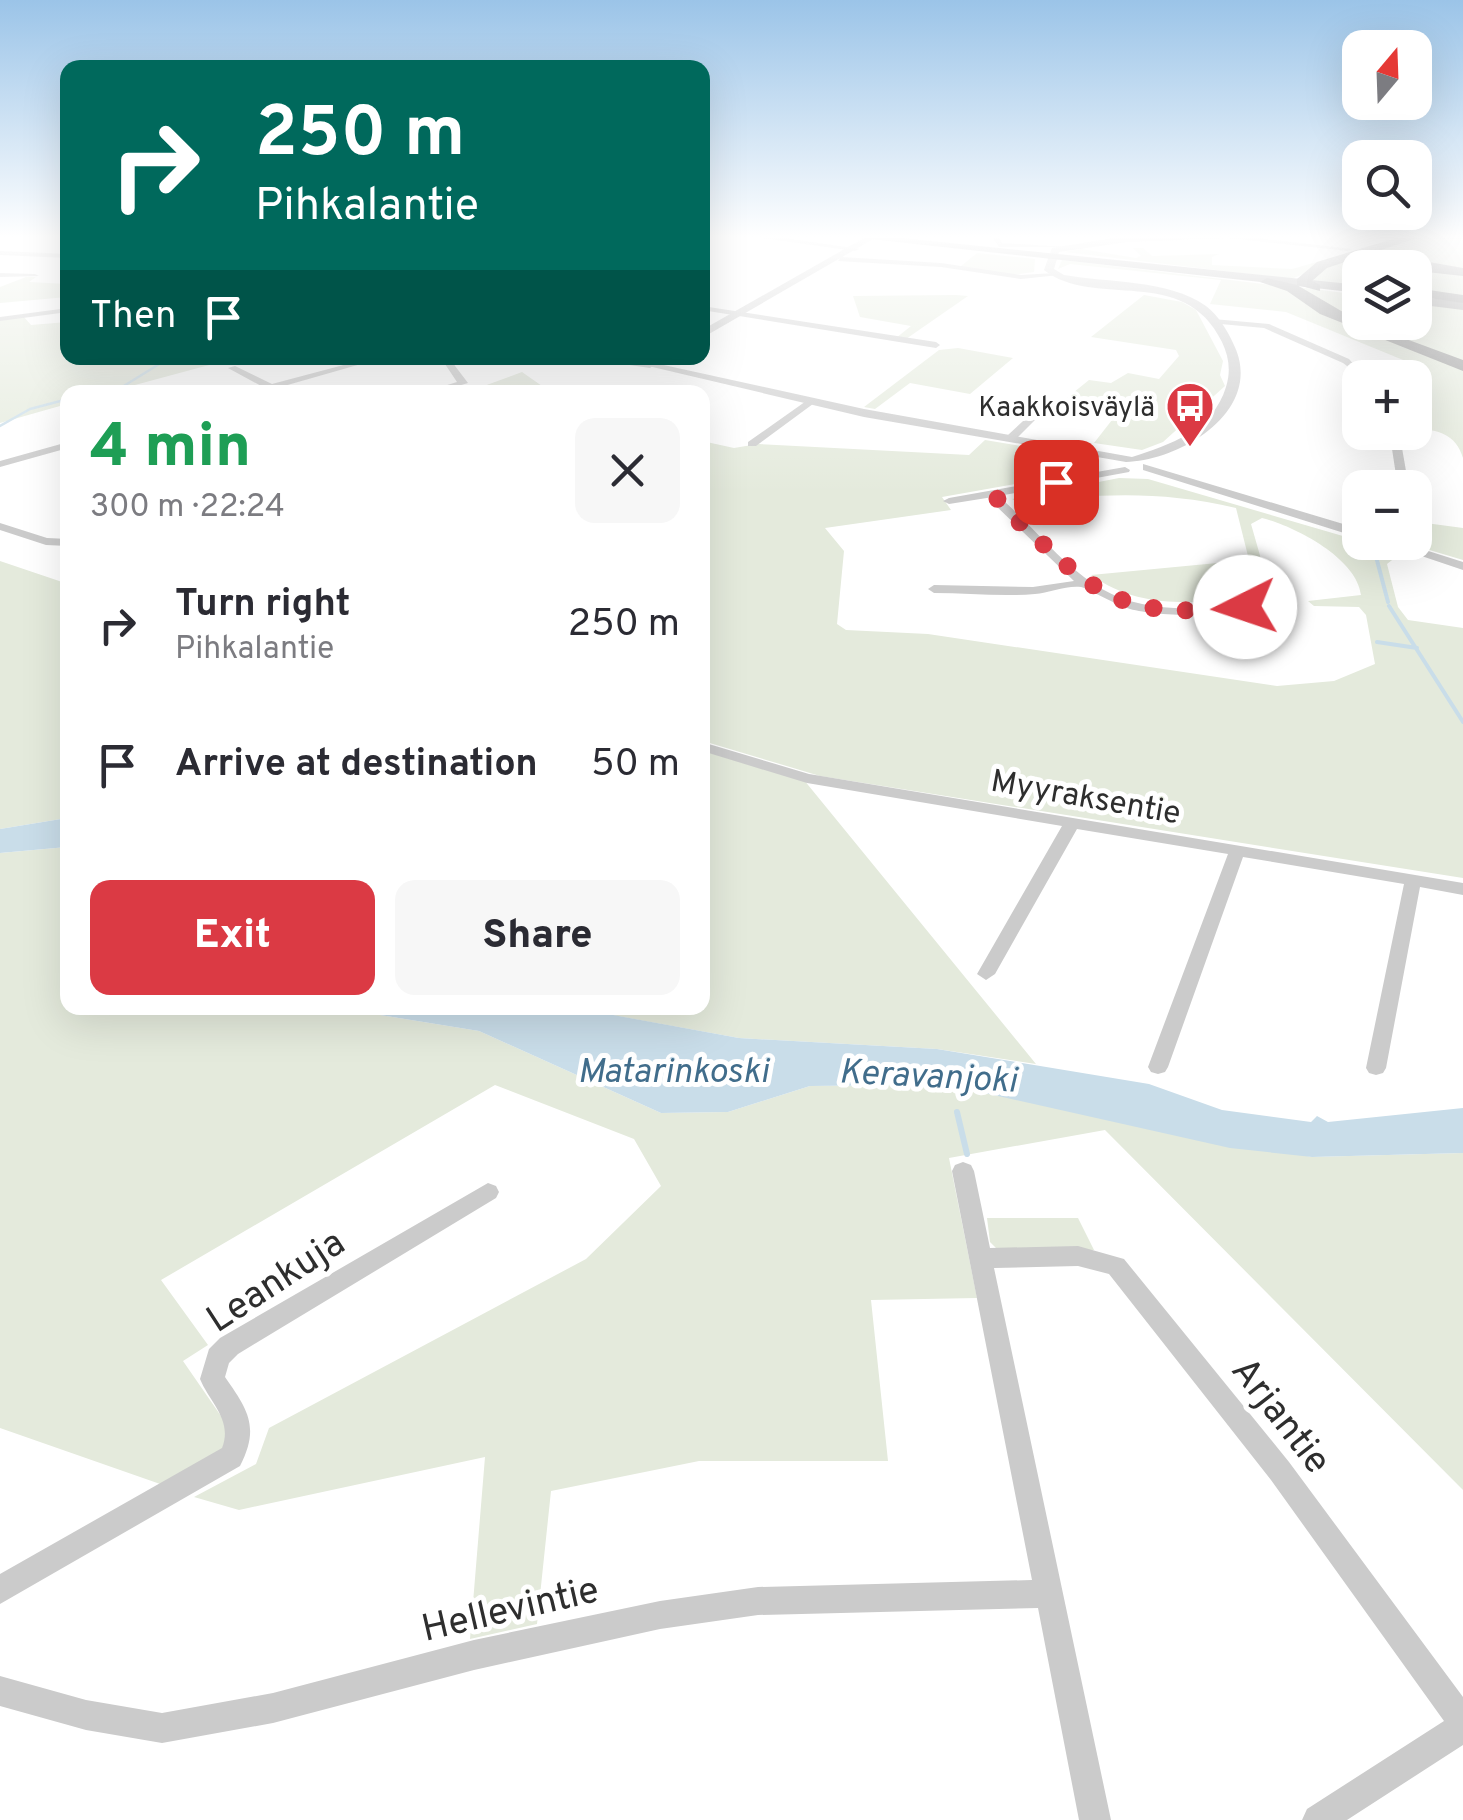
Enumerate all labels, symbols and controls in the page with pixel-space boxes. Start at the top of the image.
north arrow [1342,30,1432,120]
map controls [1342,30,1432,560]
text: 250 m [255,92,465,181]
icon: right [90,100,220,230]
button: search [1342,140,1432,230]
text: Pihkalantie [255,179,479,236]
button: layers [1342,250,1432,340]
icon: arrive [196,290,251,345]
text: Then [90,293,176,342]
button: + [1342,360,1432,450]
bus stop icon: Kaakkoisväylä [1164,380,1216,448]
place label: Kaakkoisväylä [978,391,1155,427]
text: 4 min [90,412,251,488]
button: close [575,418,680,523]
pin [1014,440,1099,525]
icon: arrive [1029,455,1084,510]
button: − [1342,470,1432,560]
text: 300 m · 22:24 [90,488,285,528]
position arrow [1193,555,1297,659]
text: Turn right [175,581,350,630]
icon: right [90,598,145,653]
text: 250 m [568,601,680,650]
text: Pihkalantie [175,630,334,670]
icon: arrive [90,738,145,793]
text: Arrive at destination [175,741,538,790]
text: 50 m [591,741,680,790]
street label: Myyraksentie [987,763,1184,835]
button: Exit [90,880,375,995]
button: Share [395,880,680,995]
water label: Matarinkoski [577,1051,771,1095]
water label: Keravanjoki [838,1051,1020,1105]
street label: Leankuja [198,1220,355,1346]
street label: Arjantie [1218,1349,1340,1485]
street label: Hellevintie [417,1567,604,1656]

